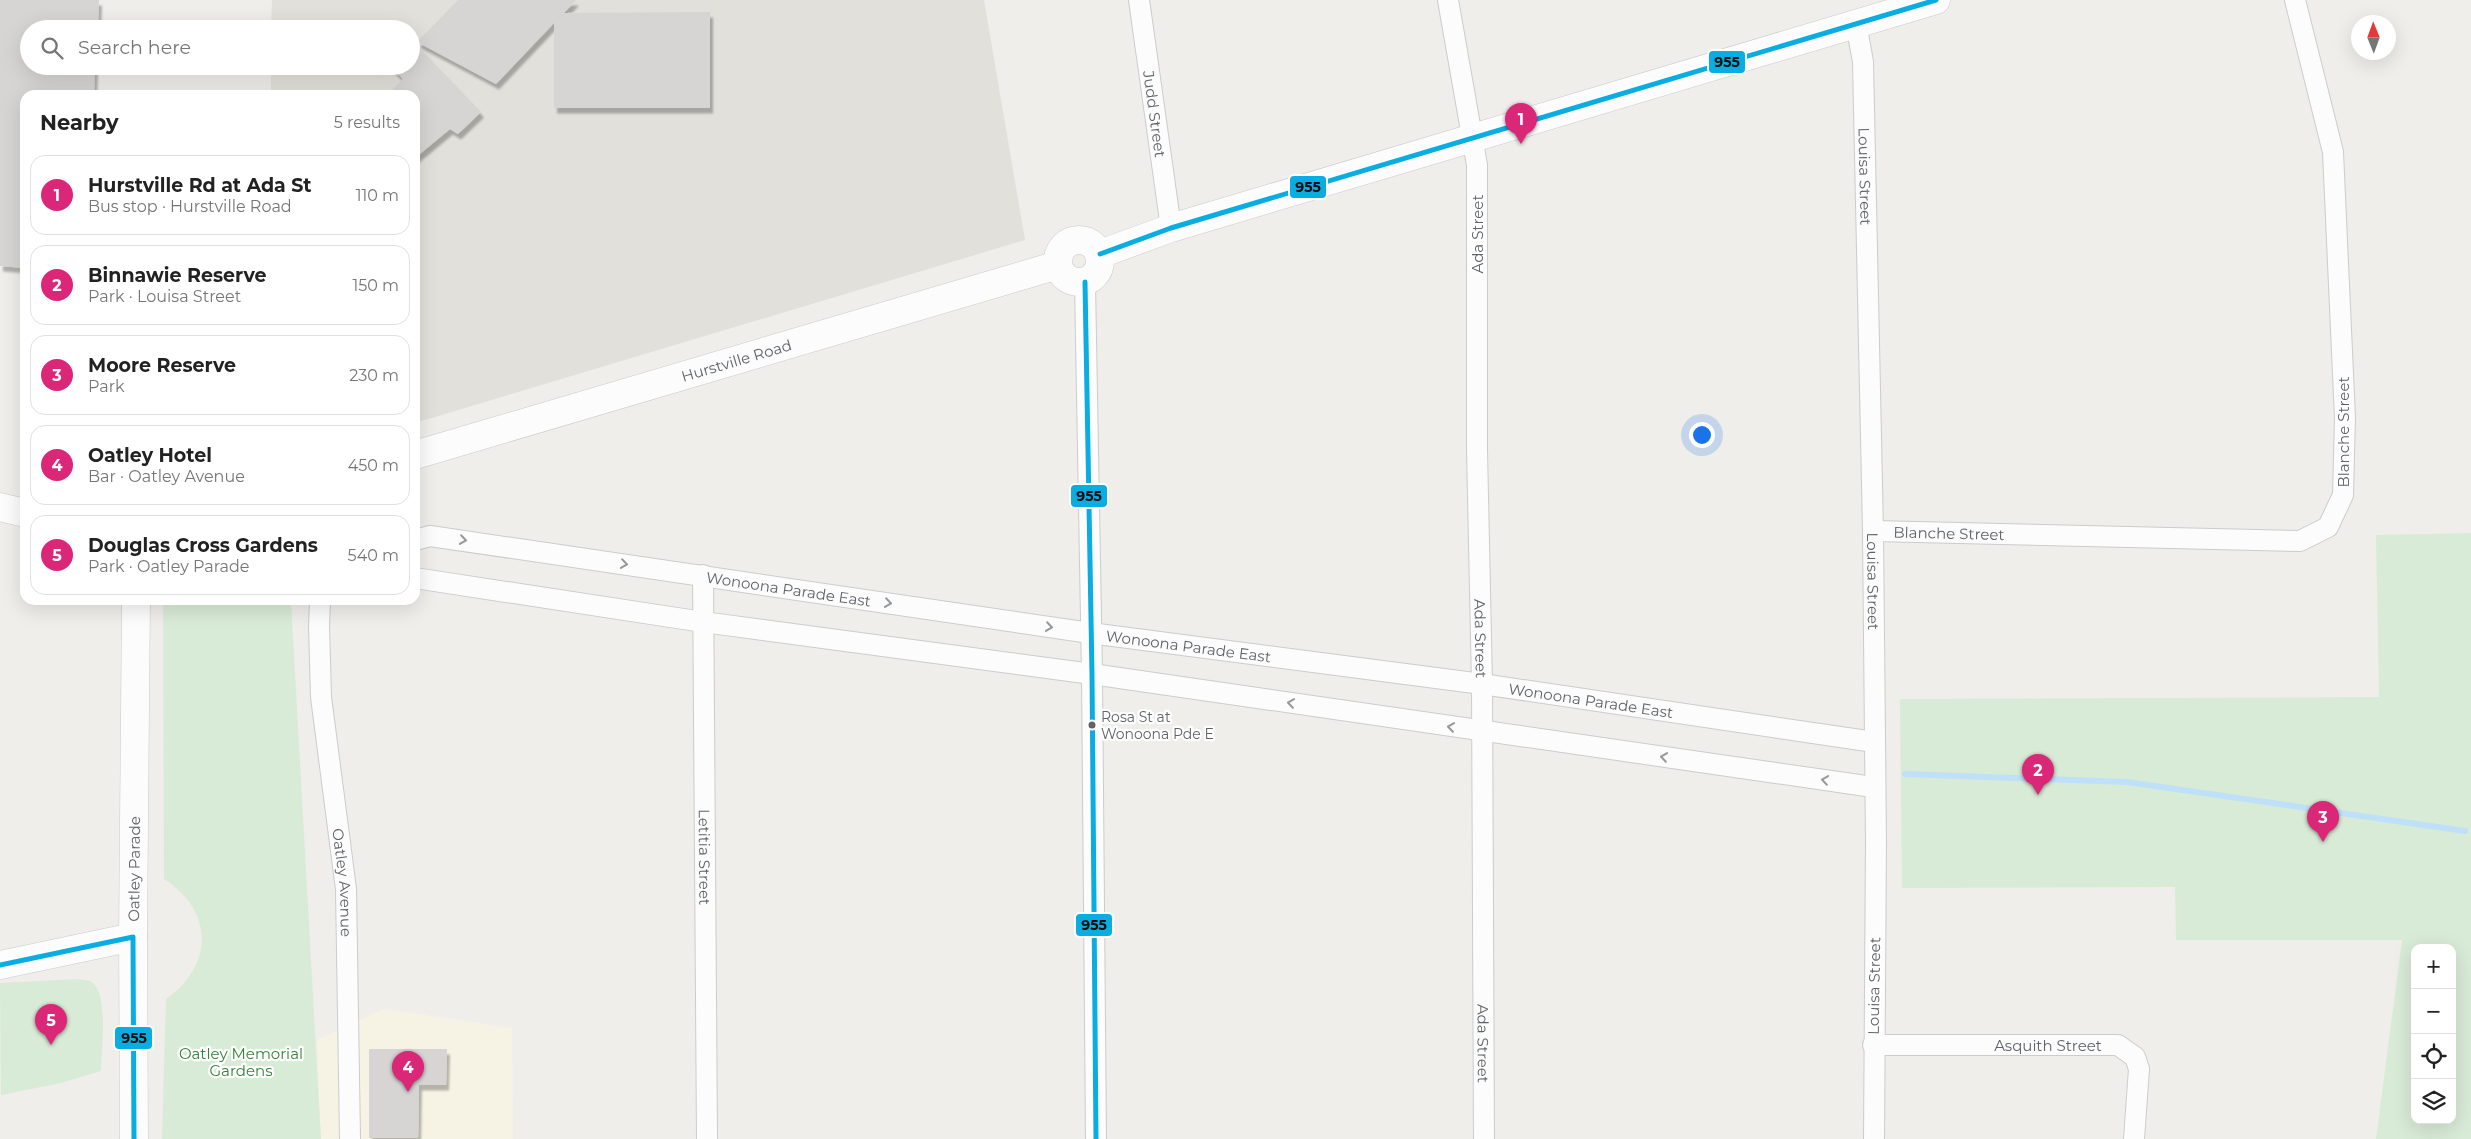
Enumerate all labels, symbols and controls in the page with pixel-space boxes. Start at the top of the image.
north arrow [2351,15,2396,60]
search box [20,20,420,75]
icon: search [38,34,66,62]
text: Search here [78,36,191,59]
line badge: 955 [1708,50,1746,74]
text: 955 [1714,53,1740,71]
street label: Judd Street [1139,68,1170,158]
pin: 1 [1505,103,1537,144]
text: Nearby [40,110,119,135]
text: 5 results [334,113,400,132]
street label: Louisa Street [1855,127,1876,225]
text: Hurstville Rd at Ada St [88,174,312,197]
line badge: 955 [1289,175,1327,199]
text: 955 [1295,178,1321,196]
text: 1 [54,186,60,205]
text: 110 m [356,186,399,205]
street label: Ada Street [1468,195,1487,273]
text: Bus stop · Hurstville Road [88,197,292,216]
text: Binnawie Reserve [88,264,267,287]
text: 2 [52,276,62,295]
text: 150 m [352,276,399,295]
text: Park · Louisa Street [88,287,241,306]
street label: Hurstville Road [679,335,794,385]
text: Moore Reserve [88,354,236,377]
text: 3 [52,366,62,385]
text: 230 m [349,366,399,385]
street label: Blanche Street [2334,376,2353,488]
text: Park [88,377,125,396]
your location [1689,422,1715,448]
text: Oatley Hotel [88,444,212,467]
text: 4 [51,456,63,475]
text: 450 m [348,456,399,475]
text: Bar · Oatley Avenue [88,467,245,486]
line badge: 955 [1070,484,1108,508]
text: 955 [1076,487,1102,505]
street label: Blanche Street [1893,522,2005,544]
street label: Louisa Street [1864,532,1883,630]
text: Douglas Cross Gardens [88,534,318,557]
one-way arrow [458,535,467,545]
text: 5 [52,546,62,565]
text: 540 m [348,546,399,565]
text: Park · Oatley Parade [88,557,249,576]
one-way arrow [620,558,628,569]
street label: Wonoona Parade East [705,567,872,610]
one-way arrow [885,597,893,608]
street label: Ada Street [1471,599,1491,678]
one-way arrow [1045,621,1053,632]
street label: Wonoona Parade East [1105,626,1272,666]
street label: Wonoona Parade East [1507,679,1674,722]
one-way arrow [1286,698,1294,709]
place label: Rosa St at Wonoona Pde E [1101,708,1214,743]
marker: Rosa St at Wonoona Pde E [1087,720,1097,730]
one-way arrow [1447,722,1456,732]
one-way arrow [1660,752,1668,763]
pin: 2 [2022,754,2054,795]
one-way arrow [1821,775,1829,786]
pin: 3 [2307,801,2339,842]
street label: Letitia Street [695,809,715,905]
street label: Oatley Parade [124,816,144,922]
street label: Oatley Avenue [329,827,356,937]
line badge: 955 [1075,913,1113,937]
text: 955 [1081,916,1107,934]
street label: Louisa Street [1864,937,1884,1035]
map controls [2411,944,2456,1124]
button: + [2411,944,2456,989]
button: − [2411,989,2456,1034]
pin: 5 [35,1004,67,1045]
street label: Ada Street [1474,1004,1493,1083]
line badge: 955 [114,1026,153,1050]
text: 955 [121,1029,147,1047]
button: locate [2411,1034,2456,1079]
street label: Asquith Street [1994,1036,2102,1055]
park label: Oatley Memorial Gardens [179,1044,303,1080]
pin: 4 [392,1051,424,1092]
button: layers [2411,1079,2456,1124]

